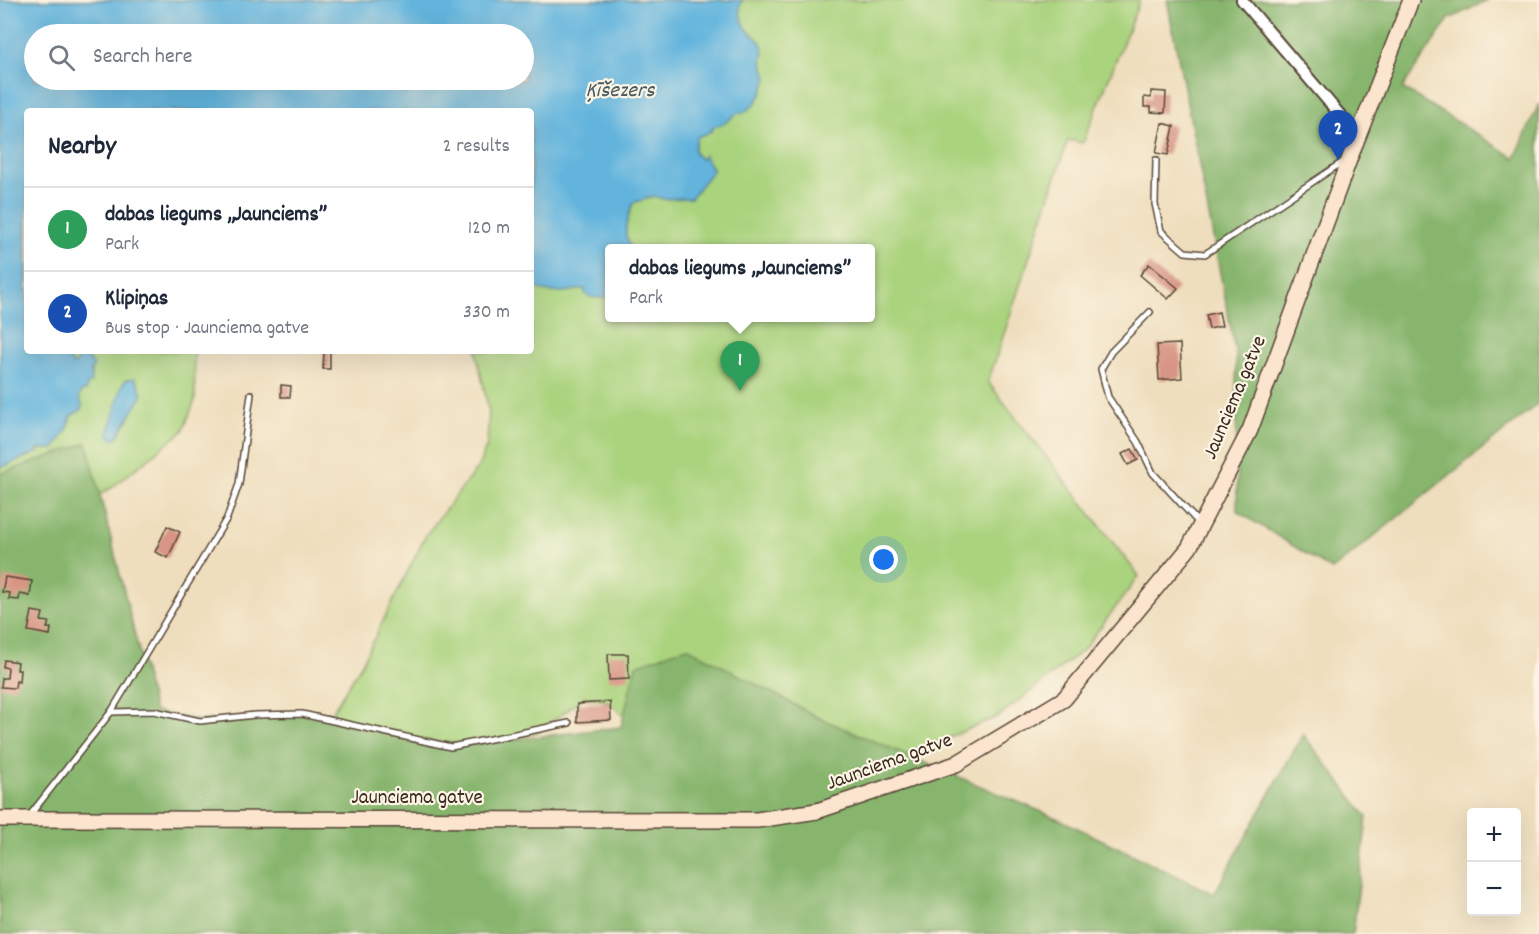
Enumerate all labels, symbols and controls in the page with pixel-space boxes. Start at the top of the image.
search box [24,24,534,90]
icon: search [45,41,78,74]
text: Search here [93,42,192,73]
water label: Ķīšezers [586,76,655,107]
pin: 2 [1318,110,1358,160]
text: Nearby [48,129,116,166]
text: 2 results [443,133,510,161]
text: dabas liegums „Jaunciems” [105,200,327,231]
text: 1 [65,215,70,243]
text: 120 m [468,215,510,243]
text: Park [105,231,139,259]
popup [605,244,875,322]
text: dabas liegums „Jaunciems” [629,254,851,285]
text: Klipiņas [105,284,168,315]
text: Park [629,285,663,313]
text: 2 [63,299,72,327]
text: 330 m [463,299,510,327]
text: Bus stop · Jaunciema gatve [105,315,309,343]
street label: Jaunciema gatve [1196,332,1276,464]
pin: 1 [720,342,760,391]
your location [869,545,898,574]
street label: Jaunciema gatve [823,726,957,800]
street label: Jaunciema gatve [351,784,483,814]
map controls [1467,808,1521,916]
button: + [1467,808,1521,862]
button: − [1467,862,1521,916]

